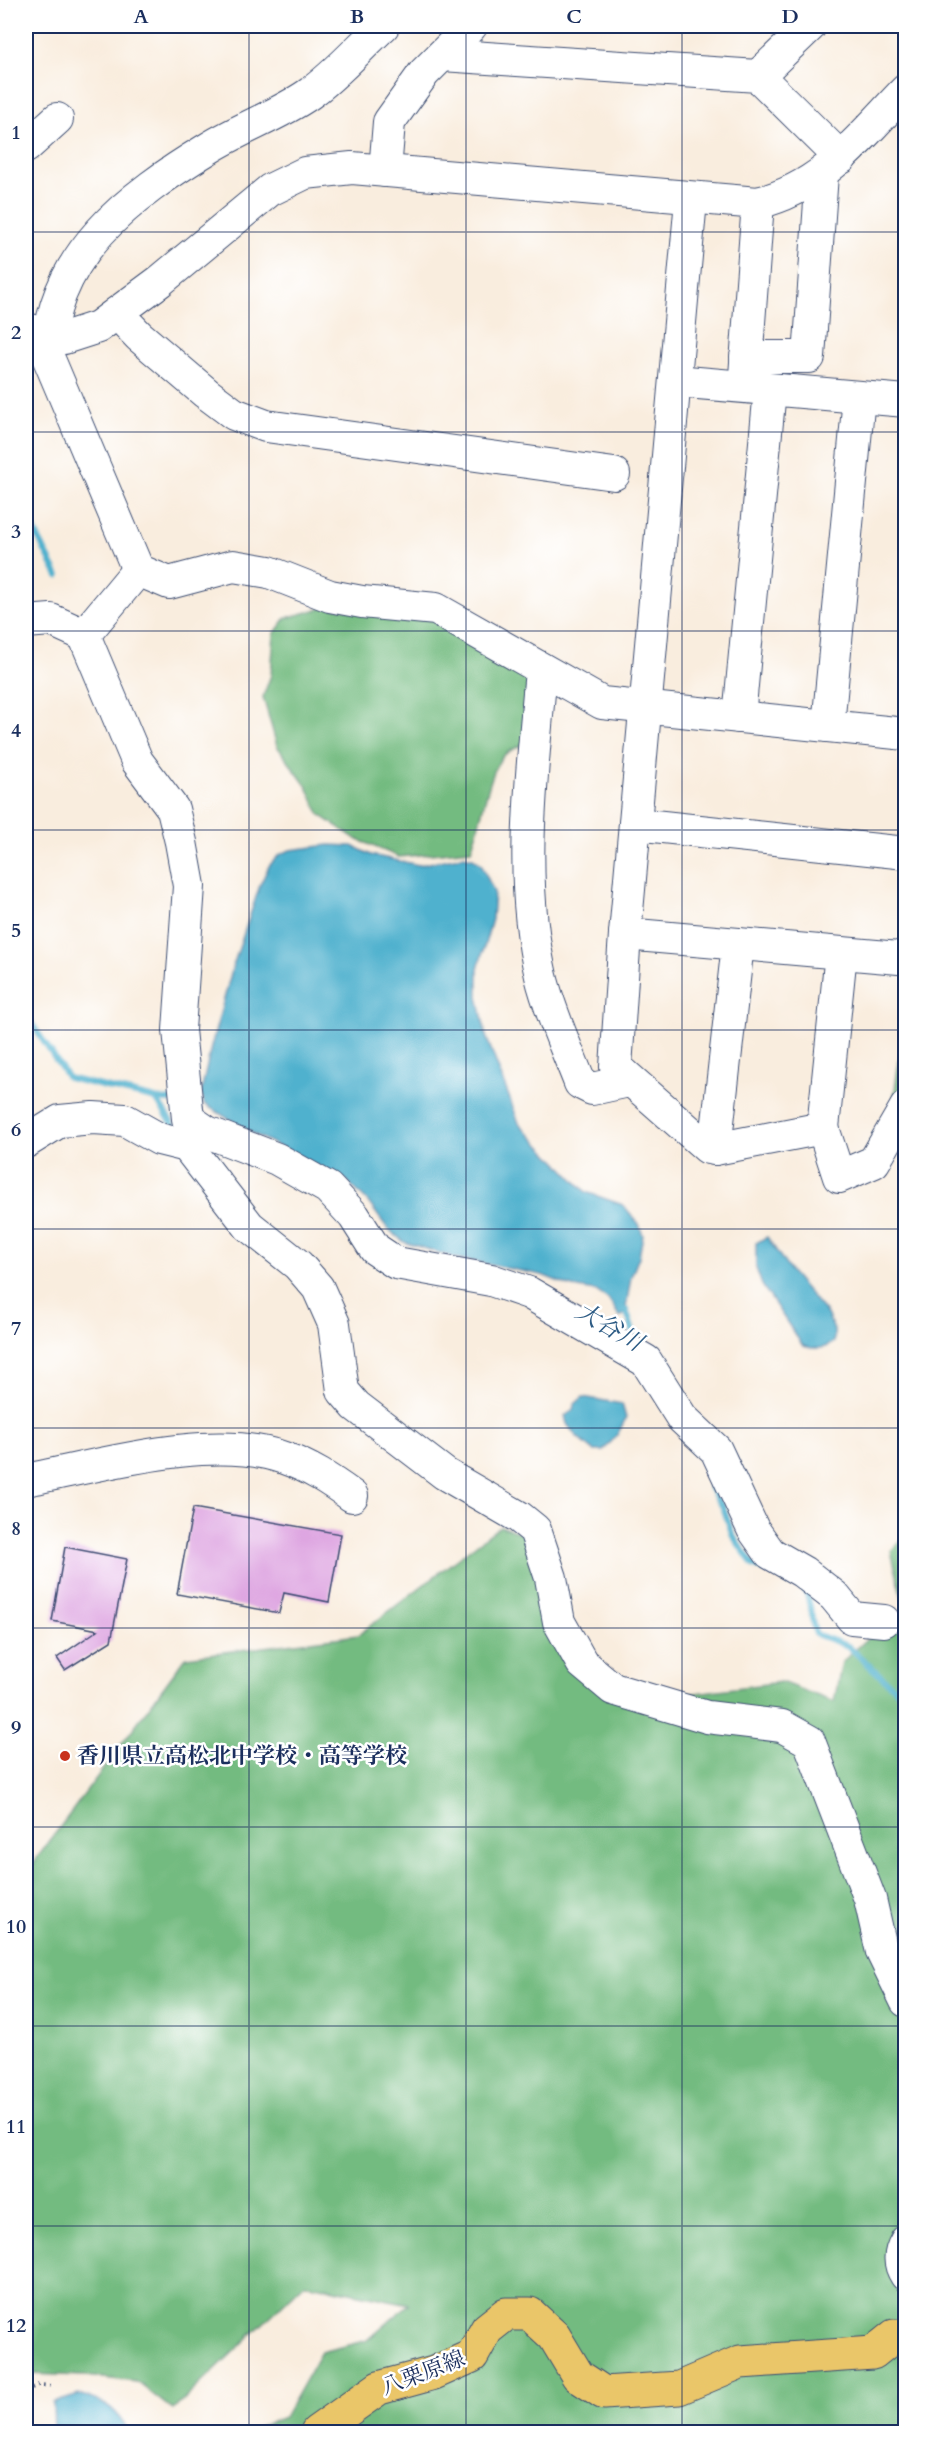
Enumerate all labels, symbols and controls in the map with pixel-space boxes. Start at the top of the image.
text: A [133,3,149,30]
text: B [350,3,364,30]
text: C [566,3,582,30]
text: D [781,3,799,30]
text: 1 [11,119,21,146]
text: 2 [11,319,21,346]
text: 3 [11,518,21,545]
text: 4 [11,717,21,744]
text: 5 [11,917,21,944]
text: 6 [11,1116,21,1143]
water label: 大谷川 [570,1295,651,1361]
text: 7 [11,1315,21,1342]
text: 8 [11,1515,21,1542]
text: 9 [11,1714,21,1741]
place label: 香川県立高松北中学校・高等学校 [77,1741,407,1771]
marker: 香川県立高松北中学校・高等学校 [58,1749,72,1763]
text: 10 [6,1913,26,1940]
text: 11 [6,2113,26,2140]
text: 12 [6,2312,26,2339]
street label: 八栗原線 [377,2343,469,2403]

